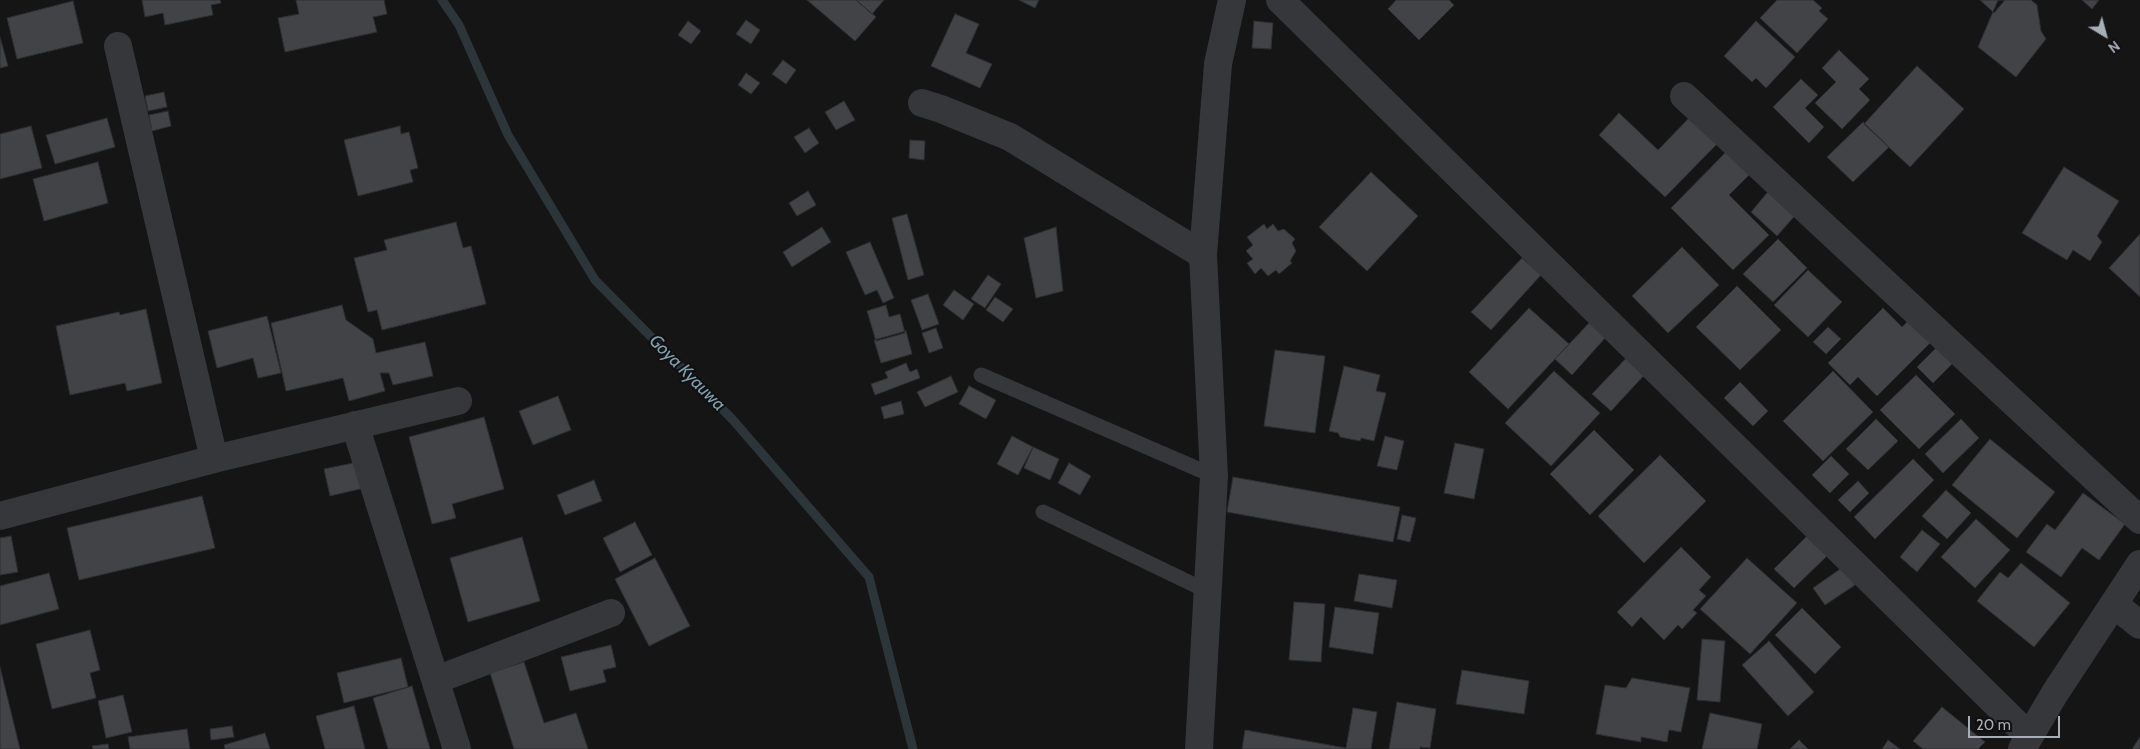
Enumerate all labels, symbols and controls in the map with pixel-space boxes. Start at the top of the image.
north arrow [2080,10,2130,60]
text: N [2105,37,2123,57]
water label: Goya Kyauwa [644,330,730,416]
scale bar [1970,706,2062,738]
text: 20 m [1976,716,2011,734]

